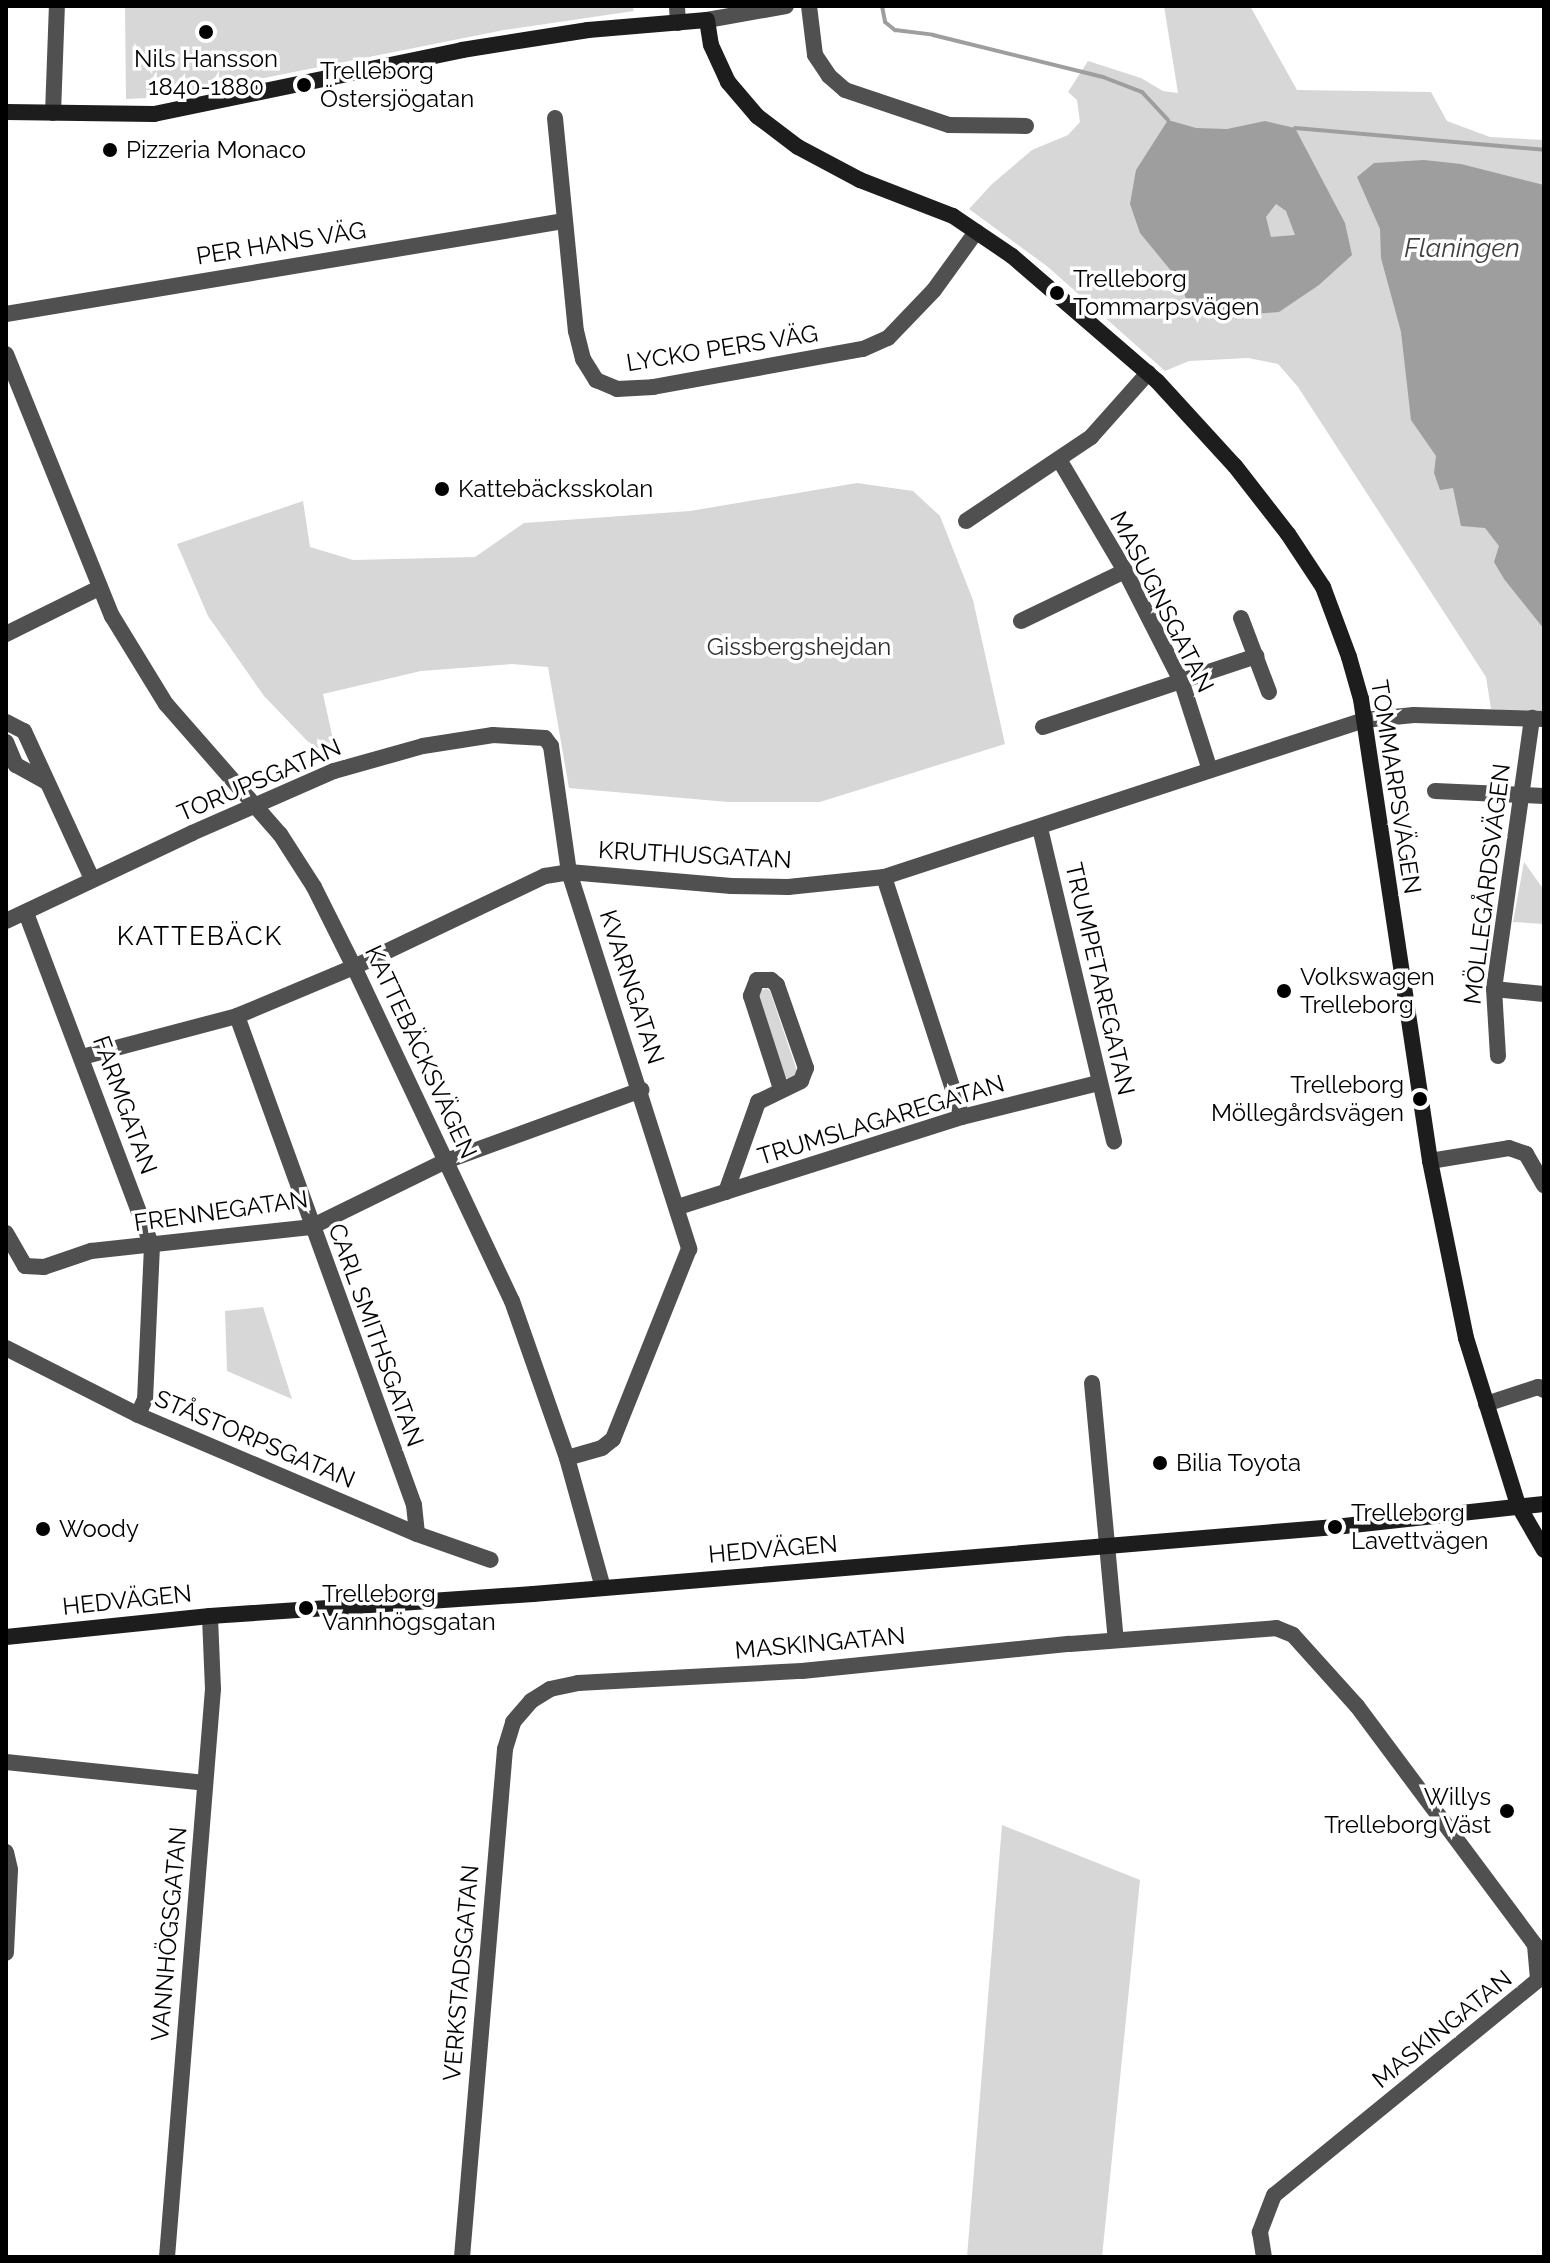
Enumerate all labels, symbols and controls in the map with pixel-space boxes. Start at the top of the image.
marker: Nils Hansson 1840-1880 [197,23,215,41]
place label: Nils Hansson 1840-1880 [134,45,278,101]
place label: Trelleborg Östersjögatan [320,57,474,113]
marker: Trelleborg Östersjögatan [295,76,313,94]
place label: Pizzeria Monaco [126,136,306,164]
marker: Pizzeria Monaco [101,141,119,159]
street label: PER HANS VÄG [194,215,368,271]
water label: Flaningen [1404,233,1520,265]
place label: Trelleborg Tommarpsvägen [1073,265,1259,321]
marker: Trelleborg Tommarpsvägen [1048,284,1066,302]
street label: LYCKO PERS VÄG [624,319,820,377]
place label: Kattebäcksskolan [458,475,653,503]
marker: Kattebäcksskolan [433,480,451,498]
street label: MASUGNSGATAN [1104,507,1220,697]
park label: Gissbergshejdan [707,633,891,661]
street label: TOMMARPSVÄGEN [1365,678,1427,896]
street label: TORUPSGATAN [173,733,345,827]
street label: MÖLLEGÅRDSVÄGEN [1458,762,1516,1006]
street label: KRUTHUSGATAN [597,836,793,874]
street label: TRUMPETAREGATAN [1059,860,1141,1098]
street label: KVARNGATAN [594,906,670,1068]
district label: KATTEBÄCK [117,921,283,953]
street label: KATTEBÄCKSVÄGEN [359,941,483,1163]
place label: Volkswagen Trelleborg [1300,963,1435,1019]
marker: Volkswagen Trelleborg [1275,982,1293,1000]
street label: FARMGATAN [87,1032,163,1178]
street label: TRUMSLAGAREGATAN [754,1069,1008,1171]
place label: Trelleborg Möllegårdsvägen [1211,1071,1404,1127]
marker: Trelleborg Möllegårdsvägen [1411,1090,1429,1108]
street label: FRENNEGATAN [132,1185,310,1237]
street label: CARL SMITHSGATAN [322,1219,430,1451]
street label: STÅSTORPSGATAN [150,1384,360,1494]
place label: Bilia Toyota [1176,1449,1302,1477]
marker: Bilia Toyota [1151,1454,1169,1472]
place label: Trelleborg Lavettvägen [1351,1499,1489,1555]
place label: Woody [59,1515,139,1543]
marker: Trelleborg Lavettvägen [1326,1518,1344,1536]
marker: Woody [34,1520,52,1538]
street label: HEDVÄGEN [707,1529,839,1569]
street label: HEDVÄGEN [61,1579,193,1621]
place label: Trelleborg Vannhögsgatan [322,1580,496,1636]
marker: Trelleborg Vannhögsgatan [297,1599,315,1617]
street label: MASKINGATAN [734,1621,906,1665]
place label: Willys Trelleborg Väst [1323,1783,1491,1839]
marker: Willys Trelleborg Väst [1498,1802,1516,1820]
street label: VANNHÖGSGATAN [145,1826,193,2042]
street label: VERKSTADSGATAN [437,1864,485,2082]
street label: MASKINGATAN [1366,1964,1518,2094]

